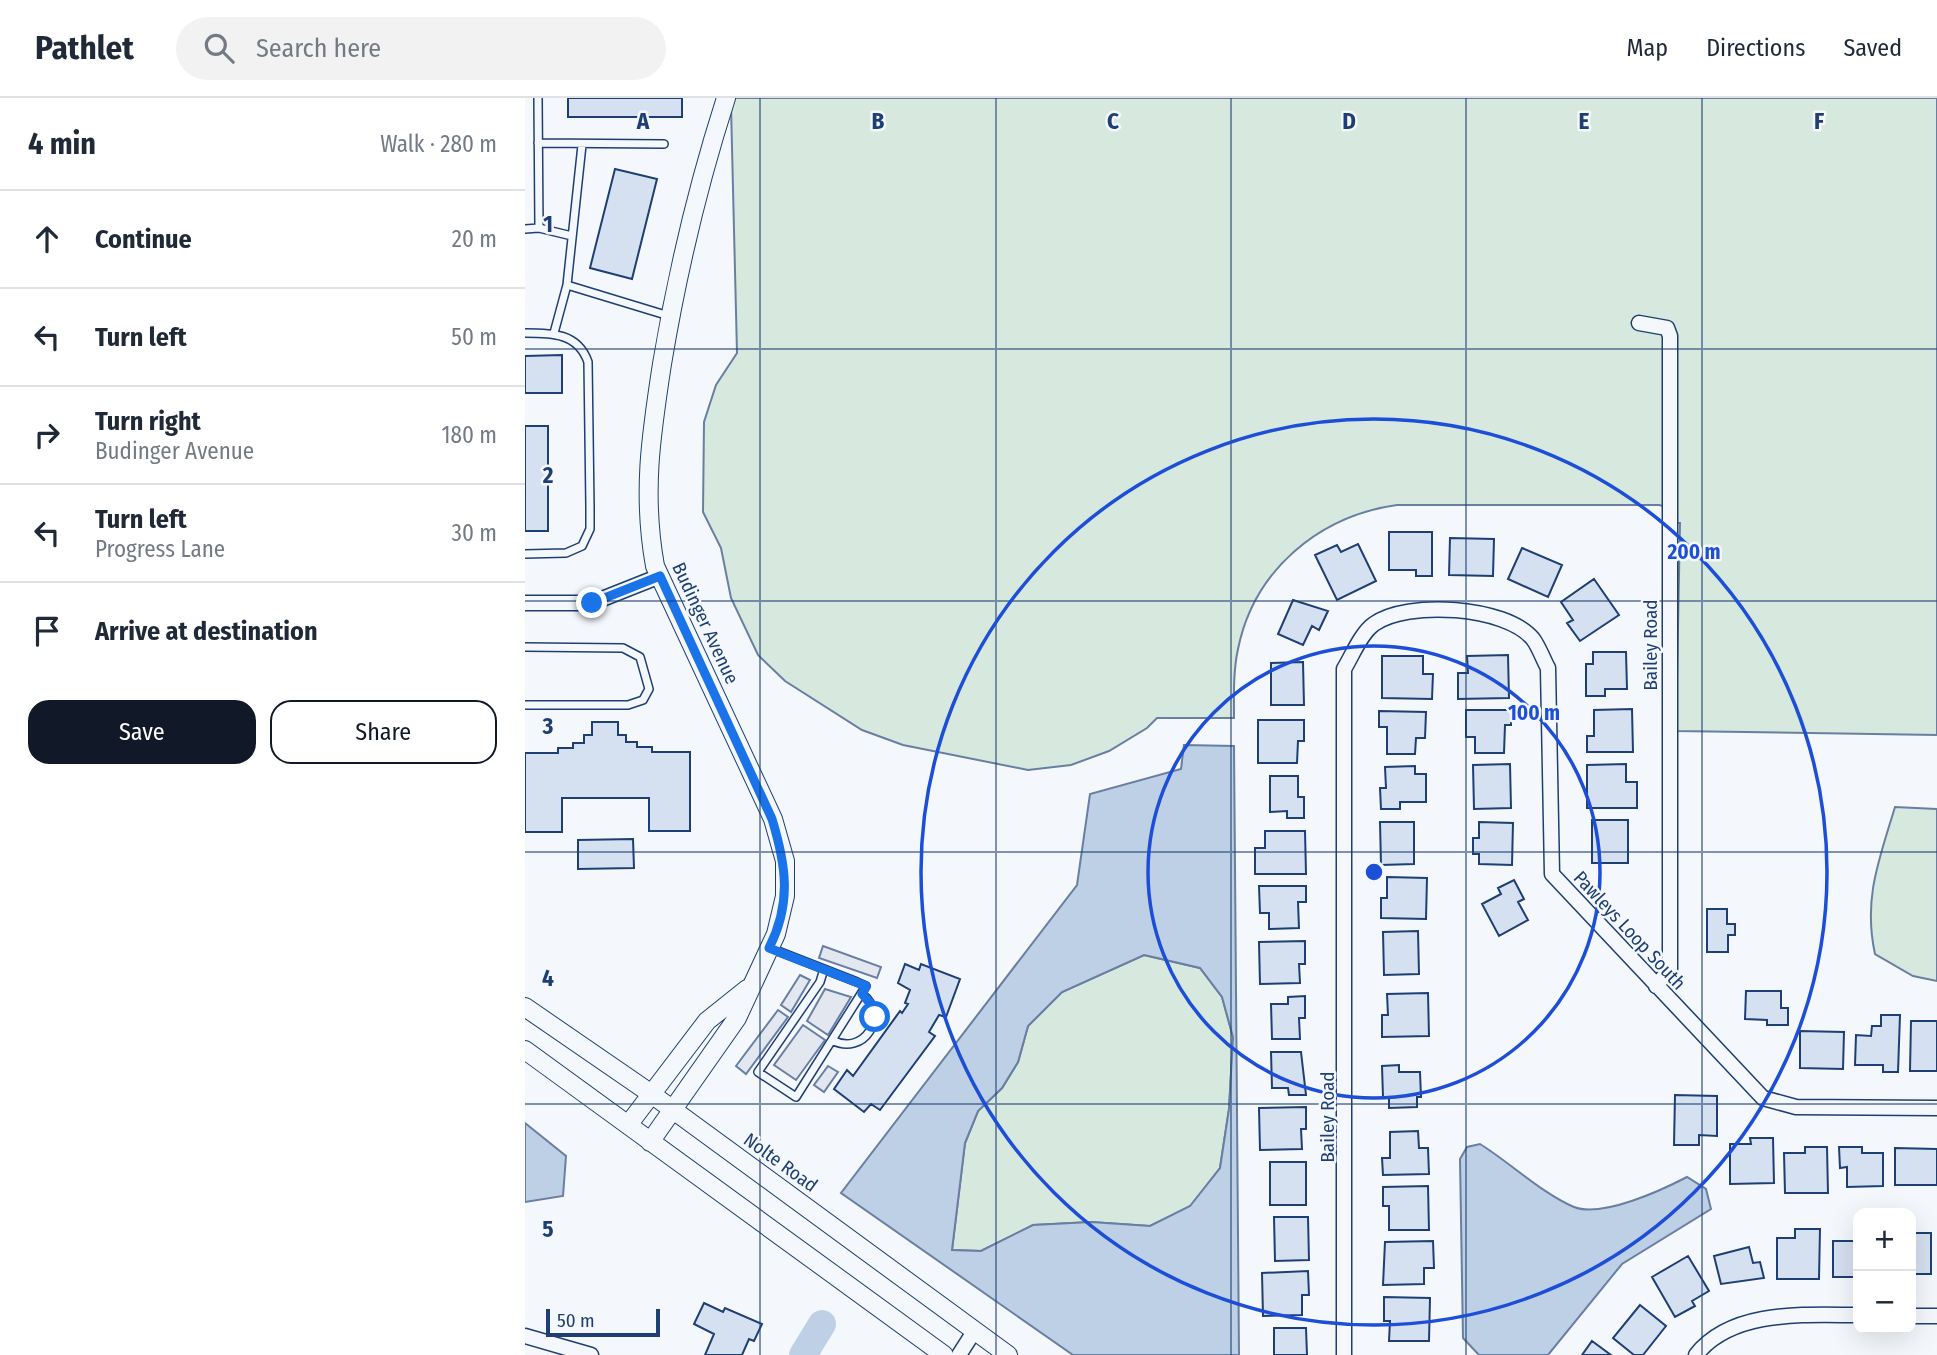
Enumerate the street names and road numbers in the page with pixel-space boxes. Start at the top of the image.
street label: Budinger Avenue [667,559,744,688]
street label: Bailey Road [1639,599,1662,691]
street label: Pawleys Loop South [1569,866,1691,994]
street label: Bailey Road [1316,1071,1339,1163]
street label: Nolte Road [739,1128,822,1197]

